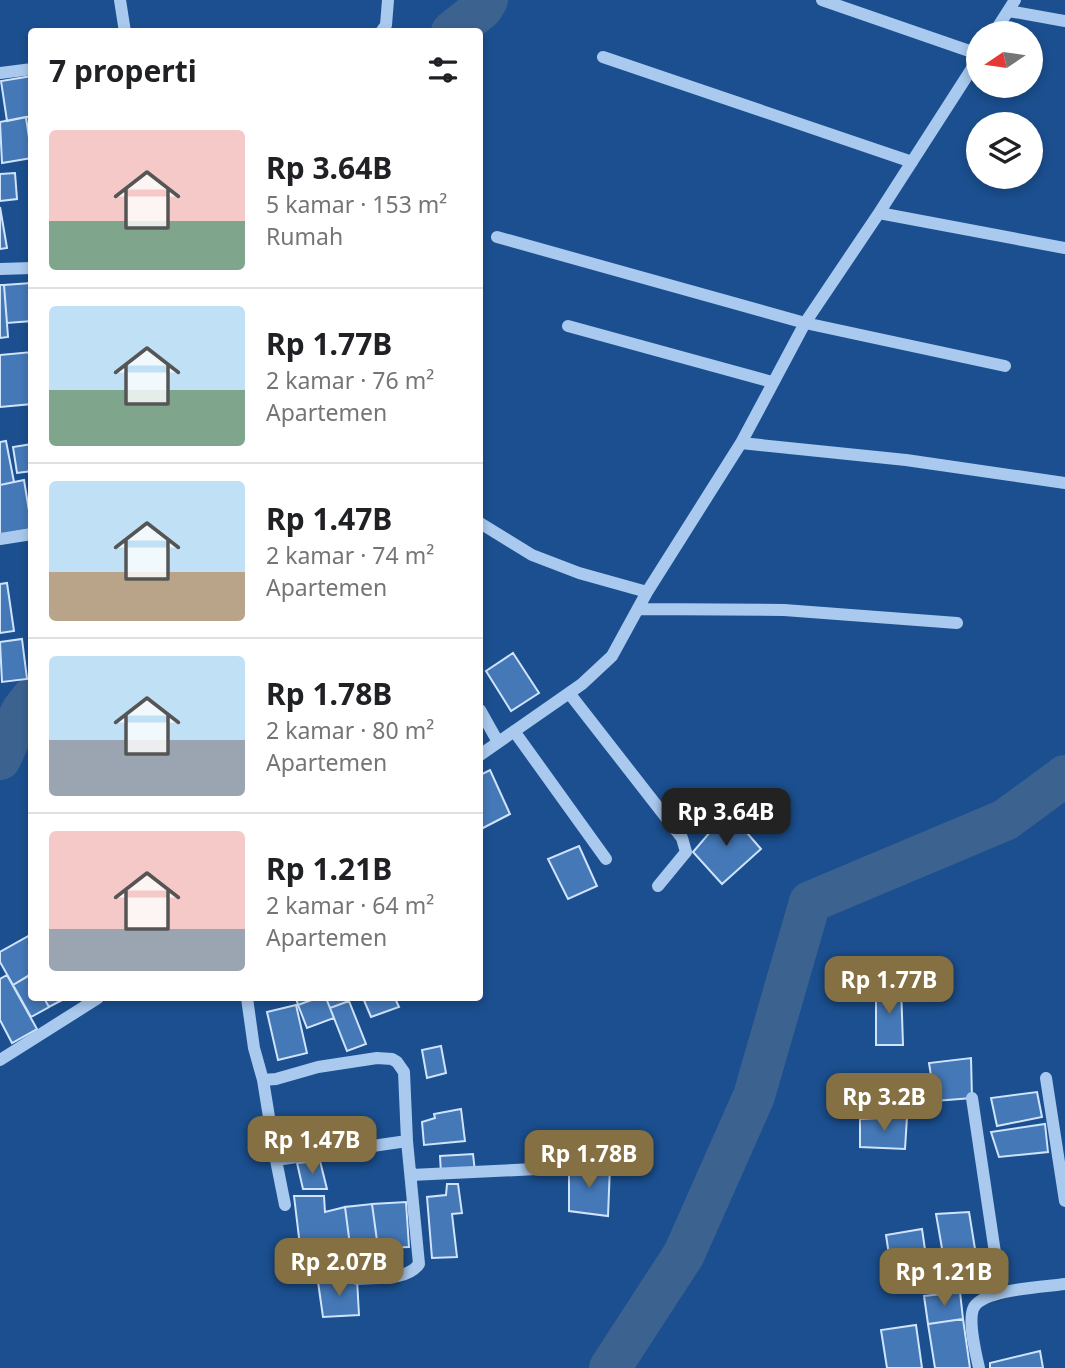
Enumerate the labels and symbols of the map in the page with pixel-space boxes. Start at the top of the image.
north arrow [966,21,1043,98]
pin: Rp 3.64B [654,788,798,848]
pin: Rp 1.77B [817,956,961,1016]
pin: Rp 3.2B [819,1074,949,1133]
pin: Rp 1.47B [240,1116,384,1176]
pin: Rp 1.78B [517,1130,661,1190]
pin: Rp 2.07B [267,1238,411,1298]
pin: Rp 1.21B [872,1248,1016,1308]

